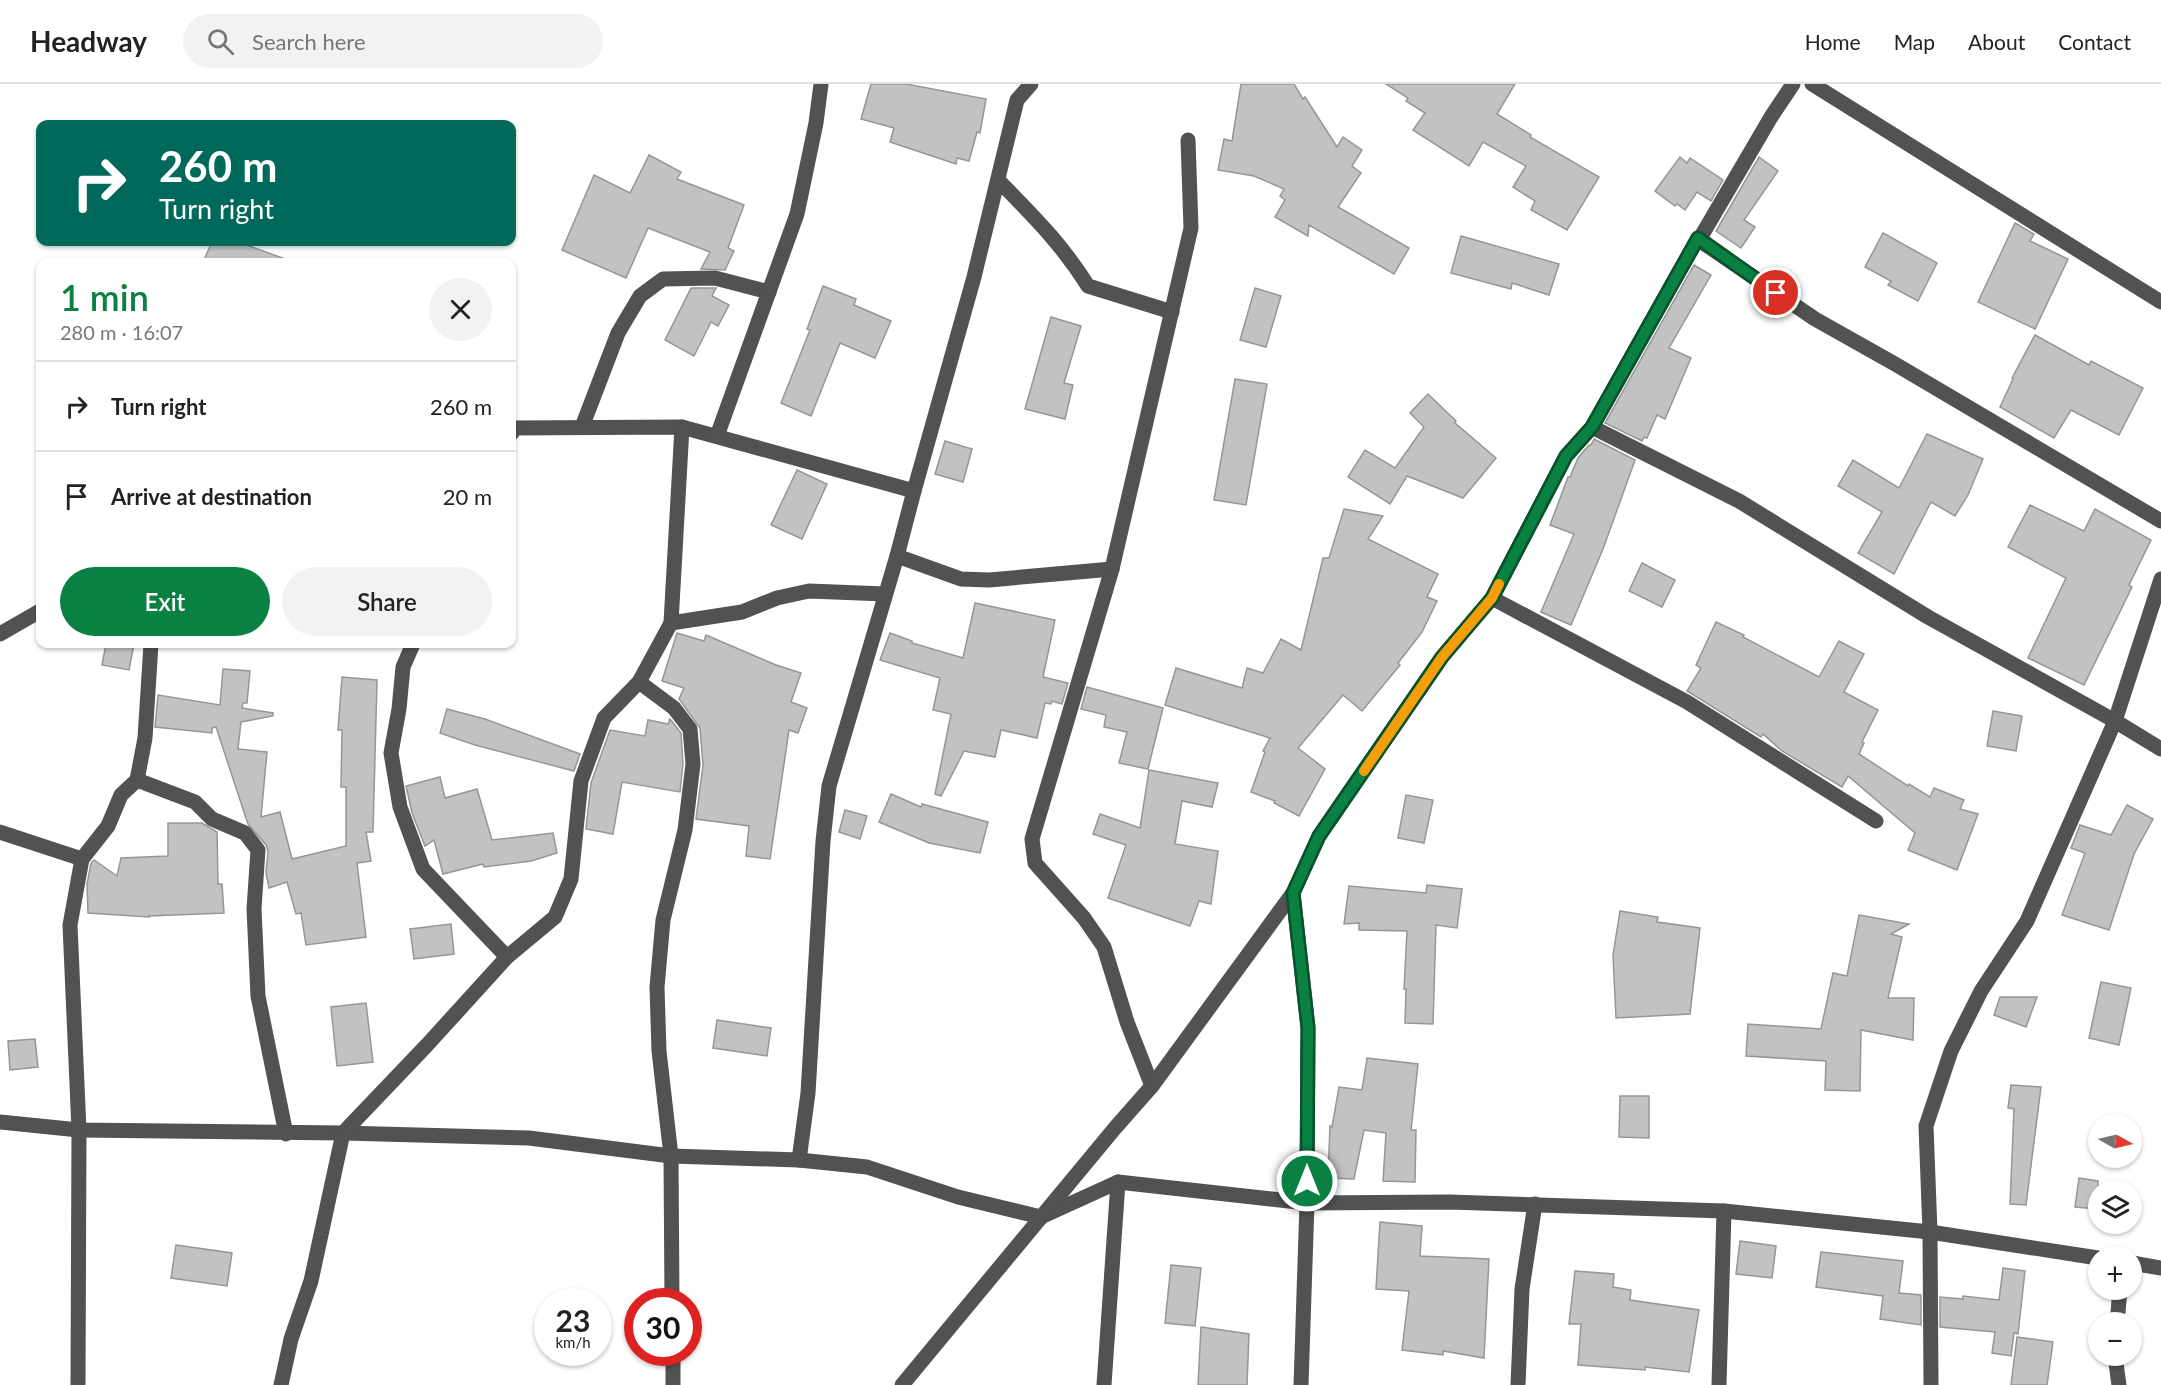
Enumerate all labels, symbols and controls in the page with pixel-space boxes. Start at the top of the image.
search box [183,14,603,68]
text: Headway [30,24,147,58]
icon: search [204,25,237,58]
text: Search here [252,28,366,55]
text: Home [1805,29,1861,54]
text: Map [1894,29,1935,54]
text: About [1968,29,2025,54]
text: Contact [2058,29,2131,54]
text: 260 m [159,141,277,191]
icon: right [60,144,138,222]
text: Turn right [159,192,274,225]
pin [1750,267,1801,318]
text: 1 min [60,275,149,319]
icon: arrive [1759,276,1792,309]
button: close [429,278,492,341]
text: 280 m · 16:07 [60,320,183,344]
icon: right [60,390,93,423]
text: Turn right [111,393,206,420]
text: 260 m [430,393,492,420]
icon: arrive [60,480,93,513]
text: Arrive at destination [111,483,312,510]
text: 20 m [443,483,492,510]
button: Exit [60,567,270,636]
button: Share [282,567,492,636]
north arrow [2088,1114,2142,1168]
map controls [2088,1114,2142,1366]
position arrow [1275,1149,1339,1213]
button: layers [2088,1180,2142,1234]
button: + [2088,1246,2142,1300]
speed limit sign: 30 [624,1288,702,1366]
text: 23 [556,1302,590,1338]
button: − [2088,1312,2142,1366]
text: km/h [555,1333,591,1351]

